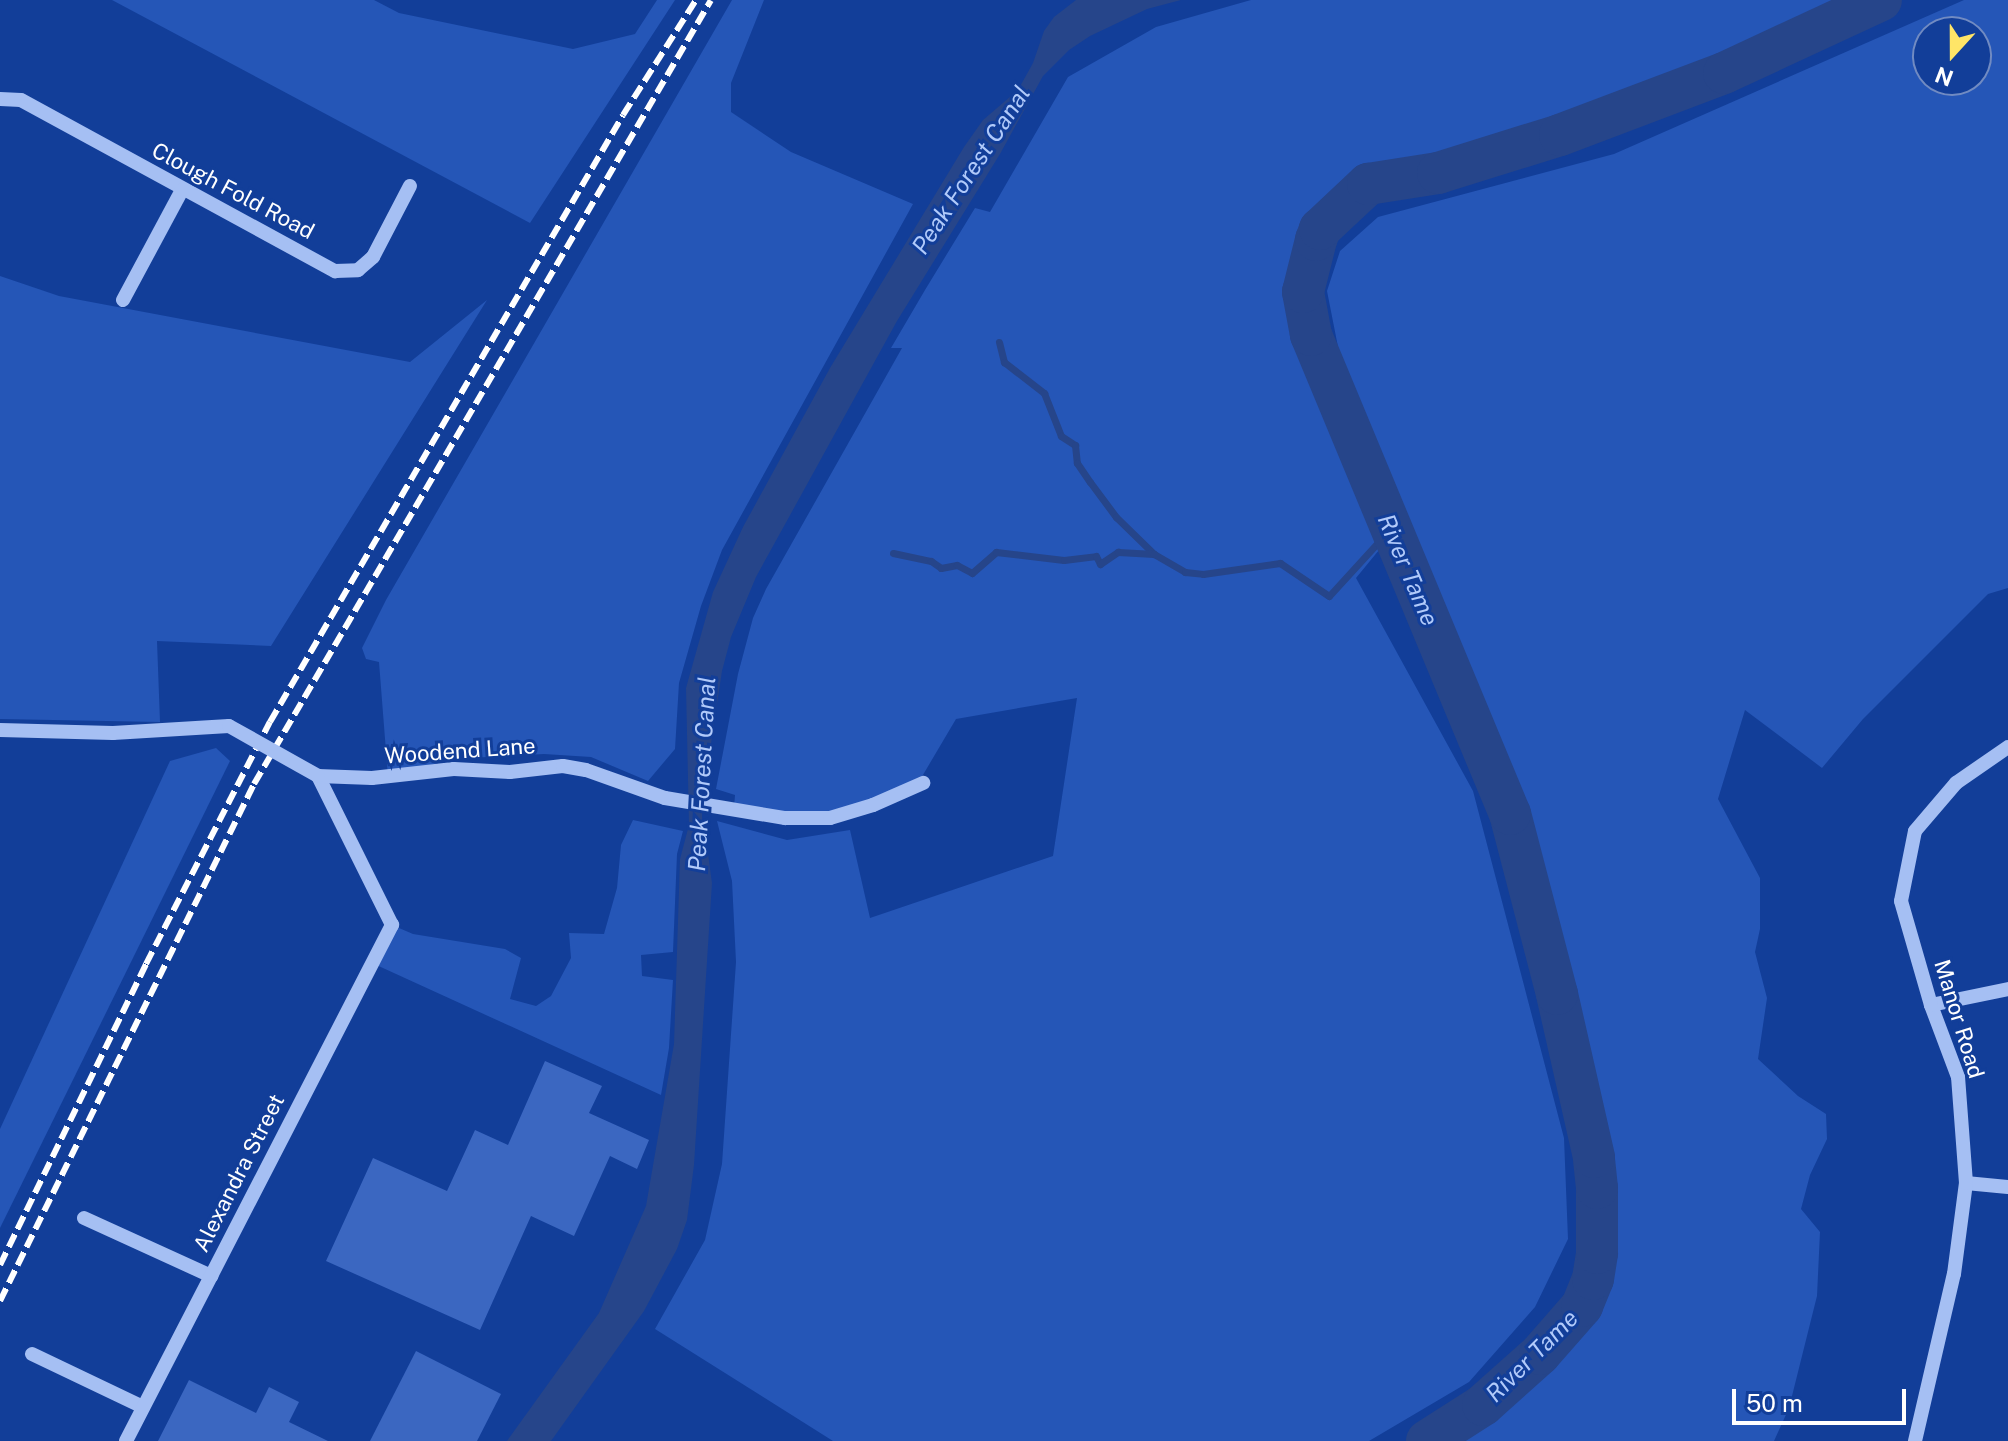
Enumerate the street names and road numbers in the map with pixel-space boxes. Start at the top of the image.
street label: Clough Fold Road [147,137,319,245]
street label: Woodend Lane [384,733,536,769]
street label: Manor Road [1928,956,1990,1082]
street label: Alexandra Street [188,1090,290,1256]

